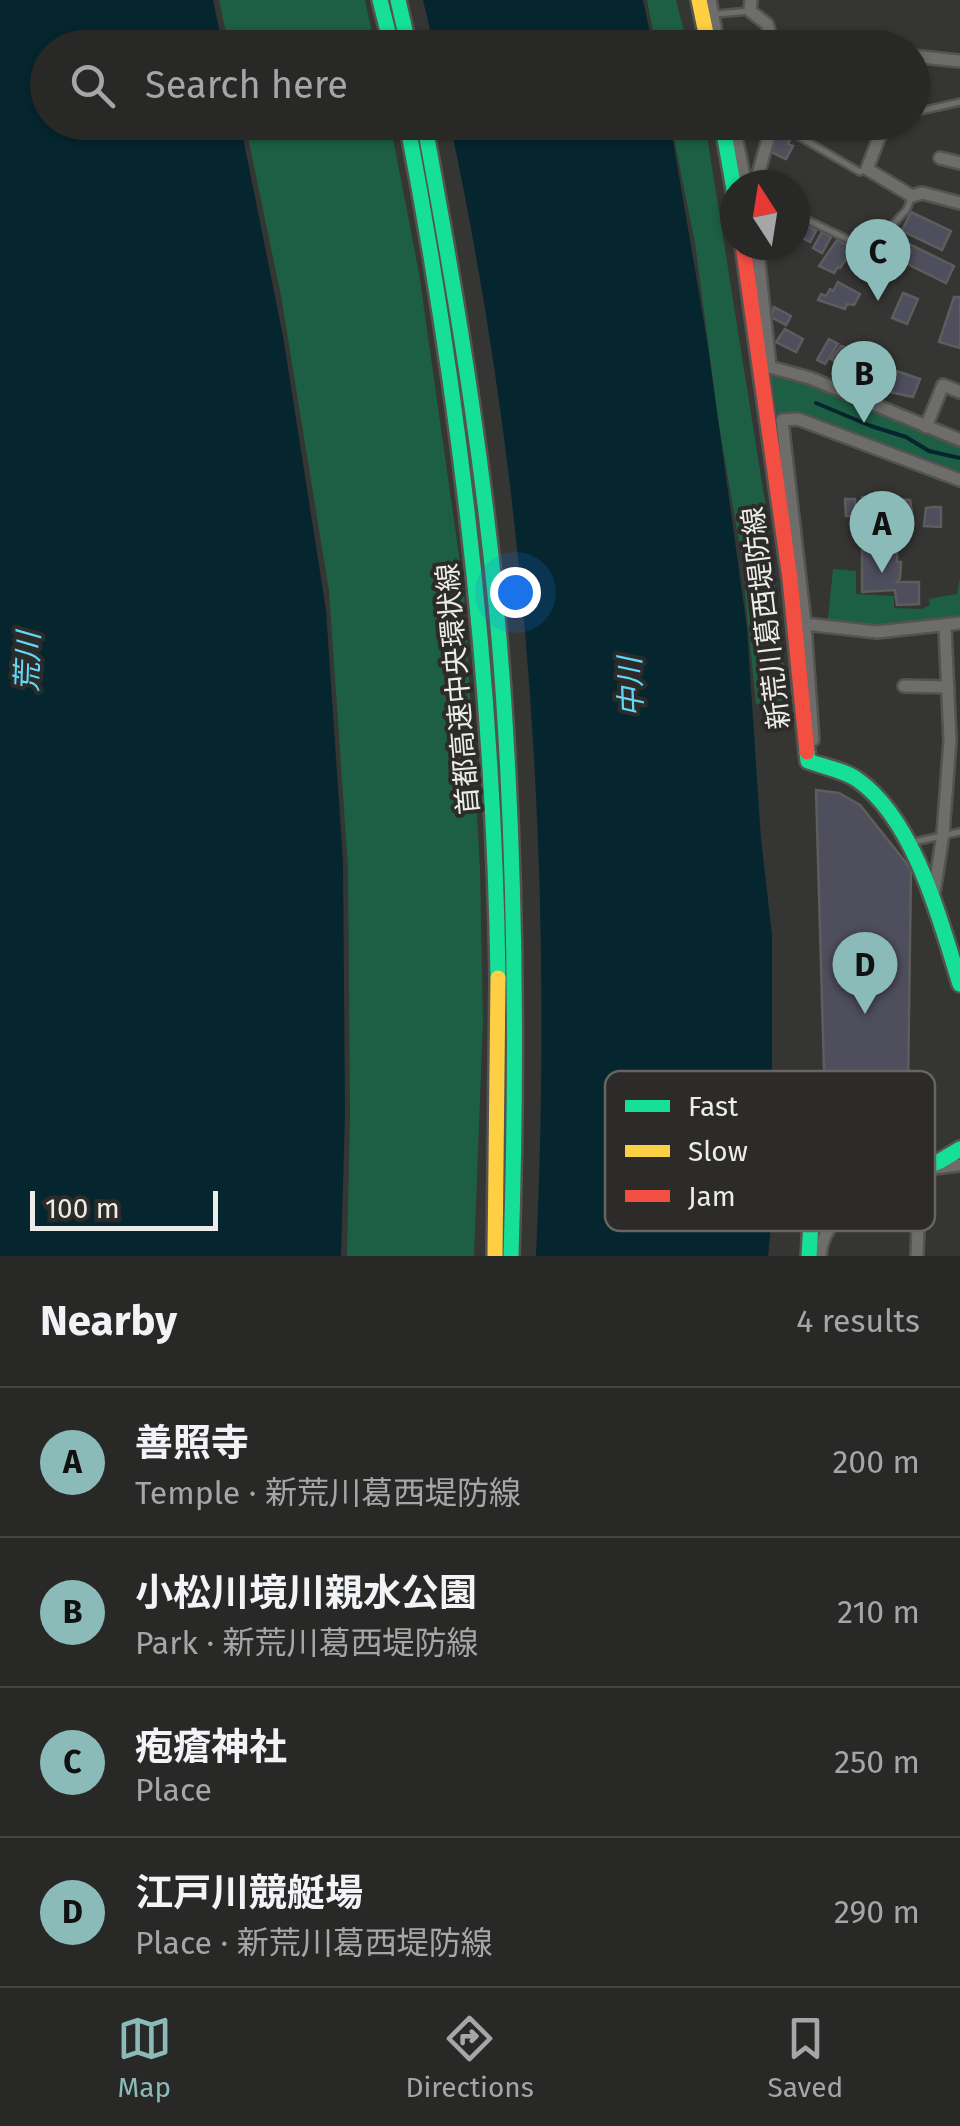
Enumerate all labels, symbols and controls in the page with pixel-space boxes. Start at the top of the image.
search box [30,30,930,140]
icon: search [65,58,120,113]
text: Search here [145,62,348,108]
north arrow [720,170,810,260]
pin: C [846,218,910,301]
pin: B [832,340,896,423]
pin: A [850,490,914,573]
street label: 新荒川葛西堤防線 [736,505,796,731]
street label: 首都高速中央環状線 [431,562,485,816]
your location [490,567,541,618]
water label: 荒川 [9,628,47,693]
water label: 中川 [612,653,650,718]
pin: D [832,932,898,1014]
legend [605,1071,935,1231]
text: Fast [688,1090,739,1123]
text: Slow [688,1135,748,1168]
text: Jam [688,1180,736,1213]
scale bar [30,1186,218,1230]
text: 100 m [45,1192,120,1225]
text: Nearby [40,1296,177,1346]
text: 4 results [796,1302,920,1340]
text: 善照寺 [135,1420,249,1466]
text: A [63,1443,82,1481]
text: 200 m [833,1443,920,1481]
text: Temple · 新荒川葛西堤防線 [135,1474,521,1512]
text: 小松川境川親水公園 [135,1570,477,1616]
text: B [63,1593,82,1631]
text: 210 m [837,1593,920,1631]
text: Park · 新荒川葛西堤防線 [135,1624,479,1662]
text: 疱瘡神社 [135,1724,287,1770]
text: C [63,1743,82,1781]
text: 250 m [834,1743,920,1781]
text: Place [135,1771,212,1809]
text: 江戸川競艇場 [135,1870,363,1916]
text: D [62,1893,83,1931]
text: 290 m [834,1893,920,1931]
text: Place · 新荒川葛西堤防線 [135,1924,493,1962]
tab: Map [117,2011,172,2104]
tab: Directions [405,2011,534,2104]
tab: Saved [767,2011,843,2104]

